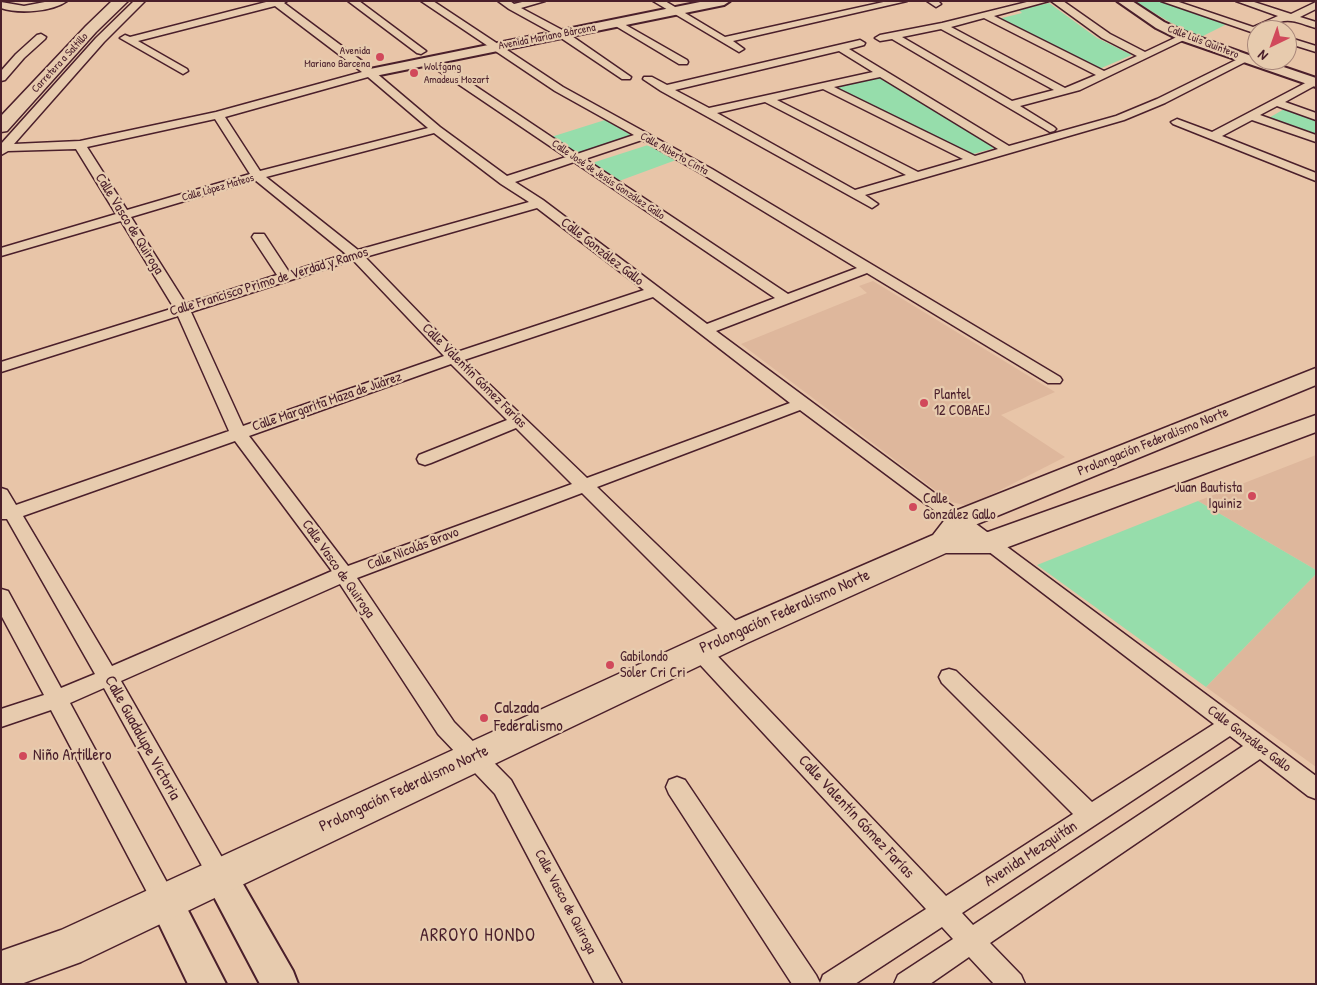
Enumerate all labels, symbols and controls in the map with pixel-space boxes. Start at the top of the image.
north arrow [1247,20,1297,70]
street label: Avenida Mariano Bárcena [497,21,597,53]
street label: Calle Luis Quintero [1165,22,1241,62]
street label: Carretera a Saltillo [29,30,91,96]
place label: Avenida Mariano Barcena [304,44,370,70]
text: N [1253,46,1271,65]
marker: Avenida Mariano Barcena [374,51,386,63]
place label: Wolfgang Amadeus Mozart [424,60,489,86]
marker: Wolfgang Amadeus Mozart [408,67,420,79]
street label: Calle Alberto Cinta [638,130,710,178]
street label: Calle José de Jesús González Gallo [549,137,667,223]
street label: Calle Vasco de Quiroga [91,170,167,278]
street label: Calle López Mateos [180,171,256,205]
street label: Calle González Gallo [557,214,647,290]
street label: Calle Francisco Primo de Verdad y Ramos [168,244,370,320]
street label: Calle Valentín Gómez Farías [418,320,530,432]
street label: Calle Margarita Maza de Juárez [250,369,404,435]
place label: Plantel 12 COBAEJ [934,387,990,420]
marker: Plantel 12 COBAEJ [918,397,930,409]
street label: Prolongación Federalismo Norte [1075,404,1231,480]
place label: Juan Bautista Iguiniz [1174,480,1242,512]
marker: Juan Bautista Iguiniz [1246,490,1258,502]
place label: Calle González Gallo [923,491,996,524]
marker: Calle González Gallo [907,501,919,513]
street label: Calle Vasco de Quiroga [298,517,378,621]
street label: Calle Nicolás Bravo [365,524,461,574]
street label: Prolongación Federalismo Norte [697,566,873,658]
place label: Gabilondo Soler Cri Cri [620,649,686,682]
marker: Gabilondo Soler Cri Cri [604,659,616,671]
street label: Calle Guadalupe Victoria [100,672,184,804]
place label: Calzada Federalismo [494,699,563,737]
street label: Calle González Gallo [1204,702,1294,776]
marker: Calzada Federalismo [478,712,490,724]
street label: Prolongación Federalismo Norte [316,741,492,837]
place label: Niño Artillero [33,746,111,766]
marker: Niño Artillero [17,750,29,762]
street label: Calle Valentín Gómez Farías [794,751,918,883]
street label: Avenida Mezquitán [981,817,1081,891]
street label: Calle Vasco de Quiroga [530,847,600,957]
district label: ARROYO HONDO [419,925,537,947]

